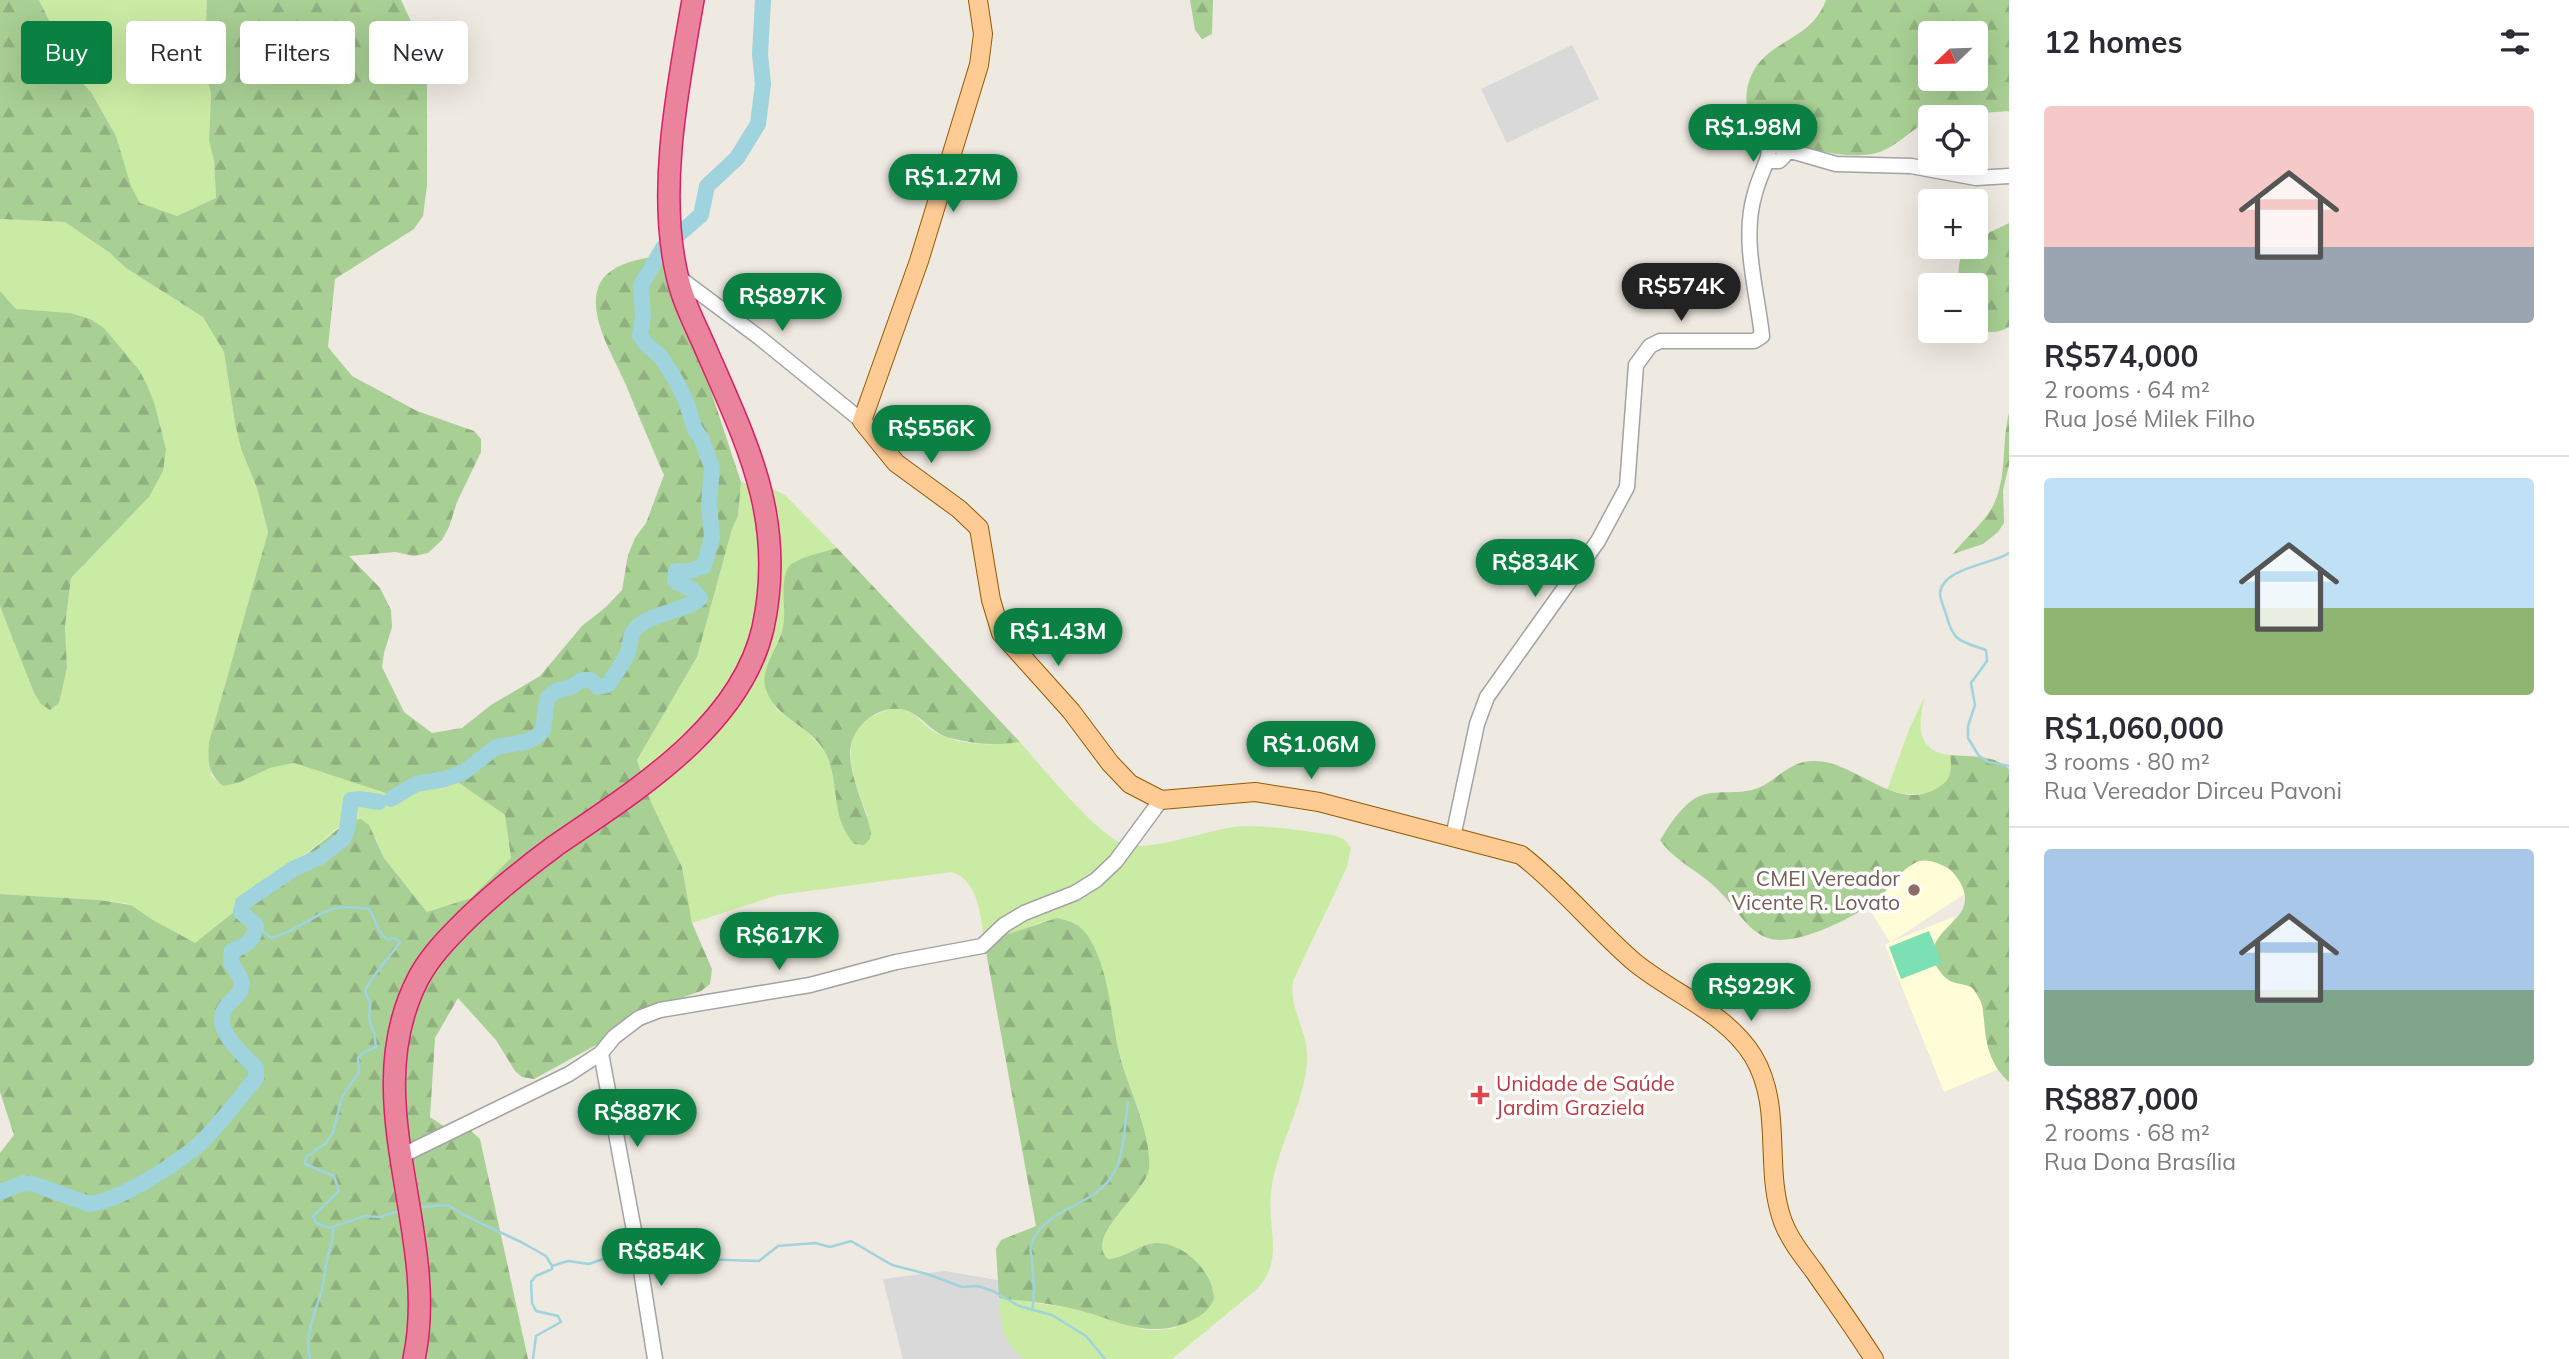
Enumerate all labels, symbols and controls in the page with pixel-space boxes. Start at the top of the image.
chip: Buy [21,21,112,84]
chip: Rent [126,21,226,84]
chip: Filters [240,21,355,84]
chip: New [369,21,468,84]
north arrow [1918,21,1988,91]
map controls [1918,21,1988,343]
text: 12 homes [2044,23,2183,61]
icon: filters [2496,23,2534,61]
pin: R$1.98M [1688,104,1818,164]
button: locate [1918,105,1988,175]
text: R$1.98M [1704,112,1802,141]
icon: home [2226,152,2352,278]
pin: R$1.27M [888,154,1018,214]
text: R$1.27M [904,162,1002,191]
button: + [1918,189,1988,259]
pin: R$574K [1624,264,1738,323]
text: R$574K [1638,271,1724,300]
button: − [1918,273,1988,343]
pin: R$897K [725,274,839,333]
text: R$897K [739,281,825,310]
text: R$574,000 [2044,337,2199,375]
text: 2 rooms · 64 m² [2044,375,2210,404]
text: Rua José Milek Filho [2044,404,2255,433]
pin: R$556K [874,406,988,465]
text: R$556K [888,413,974,442]
icon: home [2226,524,2352,650]
pin: R$834K [1478,540,1592,599]
text: R$834K [1492,547,1578,576]
pin: R$1.43M [993,608,1123,668]
text: R$1.43M [1009,616,1107,645]
text: R$1,060,000 [2044,709,2224,747]
pin: R$1.06M [1246,722,1376,781]
text: R$1.06M [1262,729,1360,758]
text: 3 rooms · 80 m² [2044,747,2210,776]
text: Rua Vereador Dirceu Pavoni [2044,776,2342,805]
place label: CMEI Vereador Vicente R. Lovato [1731,865,1900,915]
marker: CMEI Vereador Vicente R. Lovato [1906,882,1922,898]
icon: home [2226,895,2352,1021]
pin: R$617K [722,912,836,972]
text: R$617K [736,920,822,949]
pin: R$929K [1694,964,1808,1023]
text: R$929K [1708,971,1794,1000]
place label: Unidade de Saúde Jardim Graziela [1496,1070,1675,1120]
text: R$887,000 [2044,1080,2199,1118]
marker: Unidade de Saúde Jardim Graziela [1470,1085,1490,1105]
pin: R$887K [580,1090,694,1149]
text: R$887K [594,1097,680,1126]
text: 2 rooms · 68 m² [2044,1118,2210,1147]
text: Rua Dona Brasília [2044,1147,2236,1176]
pin: R$854K [604,1228,718,1288]
text: R$854K [618,1236,704,1265]

